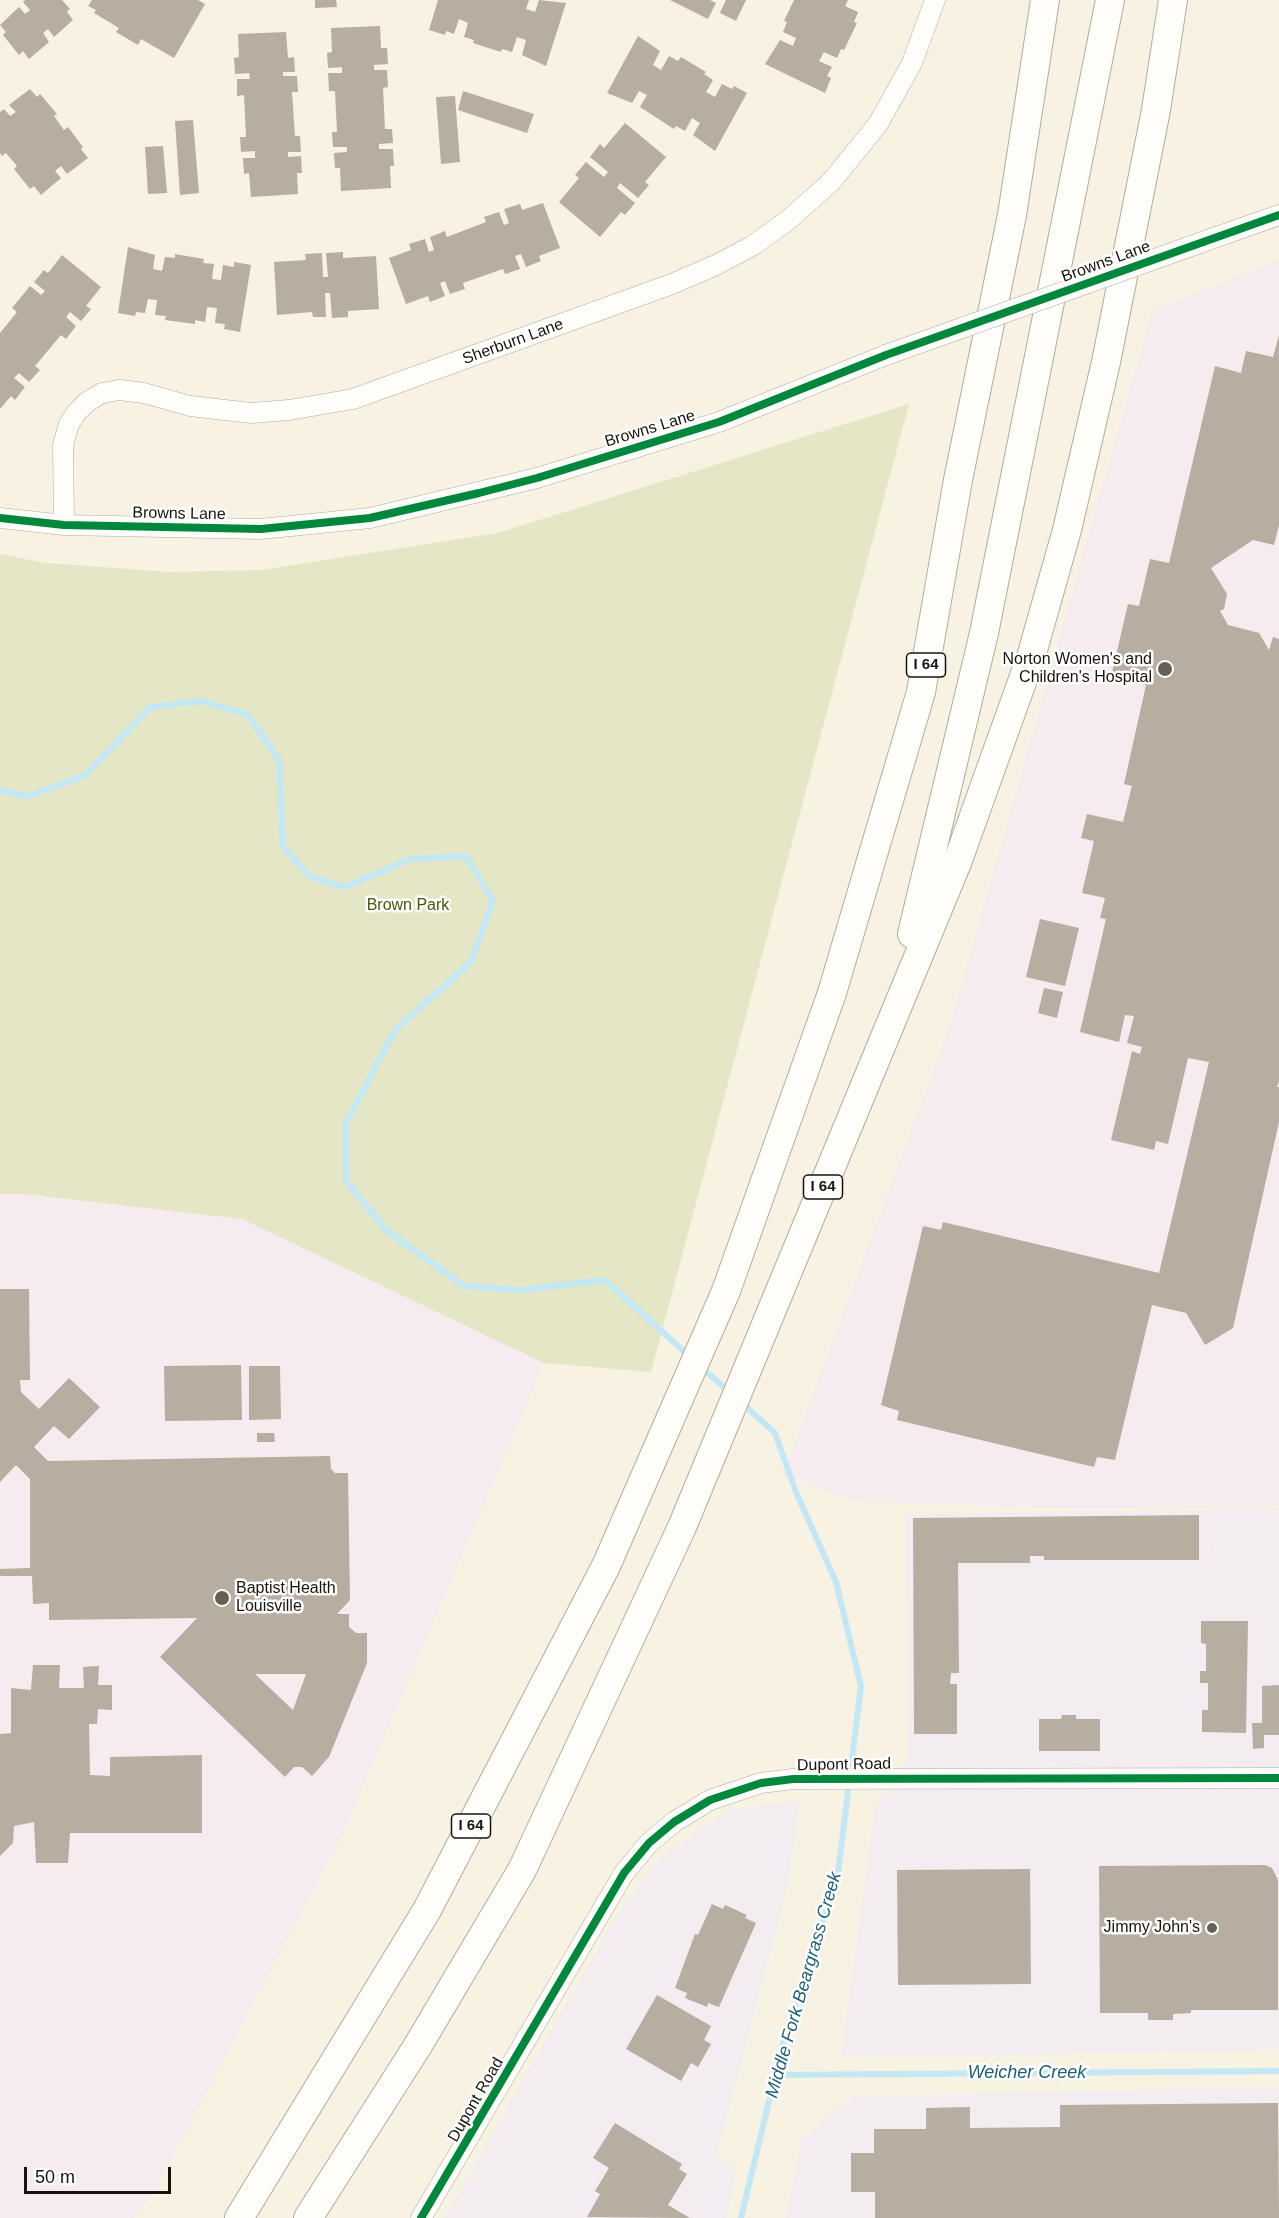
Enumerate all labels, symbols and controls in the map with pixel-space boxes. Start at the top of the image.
street label: Browns Lane [1059,237,1153,287]
street label: Sherburn Lane [460,315,566,369]
street label: Browns Lane [603,406,697,452]
street label: Browns Lane [132,504,226,524]
place label: Norton Women's and Children's Hospital [1002,650,1152,688]
road number: I 64 [906,653,946,677]
marker: Norton Women's and Children's Hospital [1156,660,1174,678]
park label: Brown Park [367,896,449,916]
road number: I 64 [804,1175,842,1199]
place label: Baptist Health Louisville [236,1579,336,1617]
marker: Baptist Health Louisville [213,1589,231,1607]
street label: Dupont Road [797,1755,891,1775]
road number: I 64 [452,1814,490,1838]
water label: Middle Fork Beargrass Creek [761,1870,847,2100]
place label: Jimmy John's [1104,1918,1200,1938]
marker: Jimmy John's [1205,1921,1219,1935]
street label: Dupont Road [444,2054,508,2146]
water label: Weicher Creek [968,2062,1086,2084]
scale bar [27,2155,174,2193]
text: 50 m [35,2167,75,2187]

